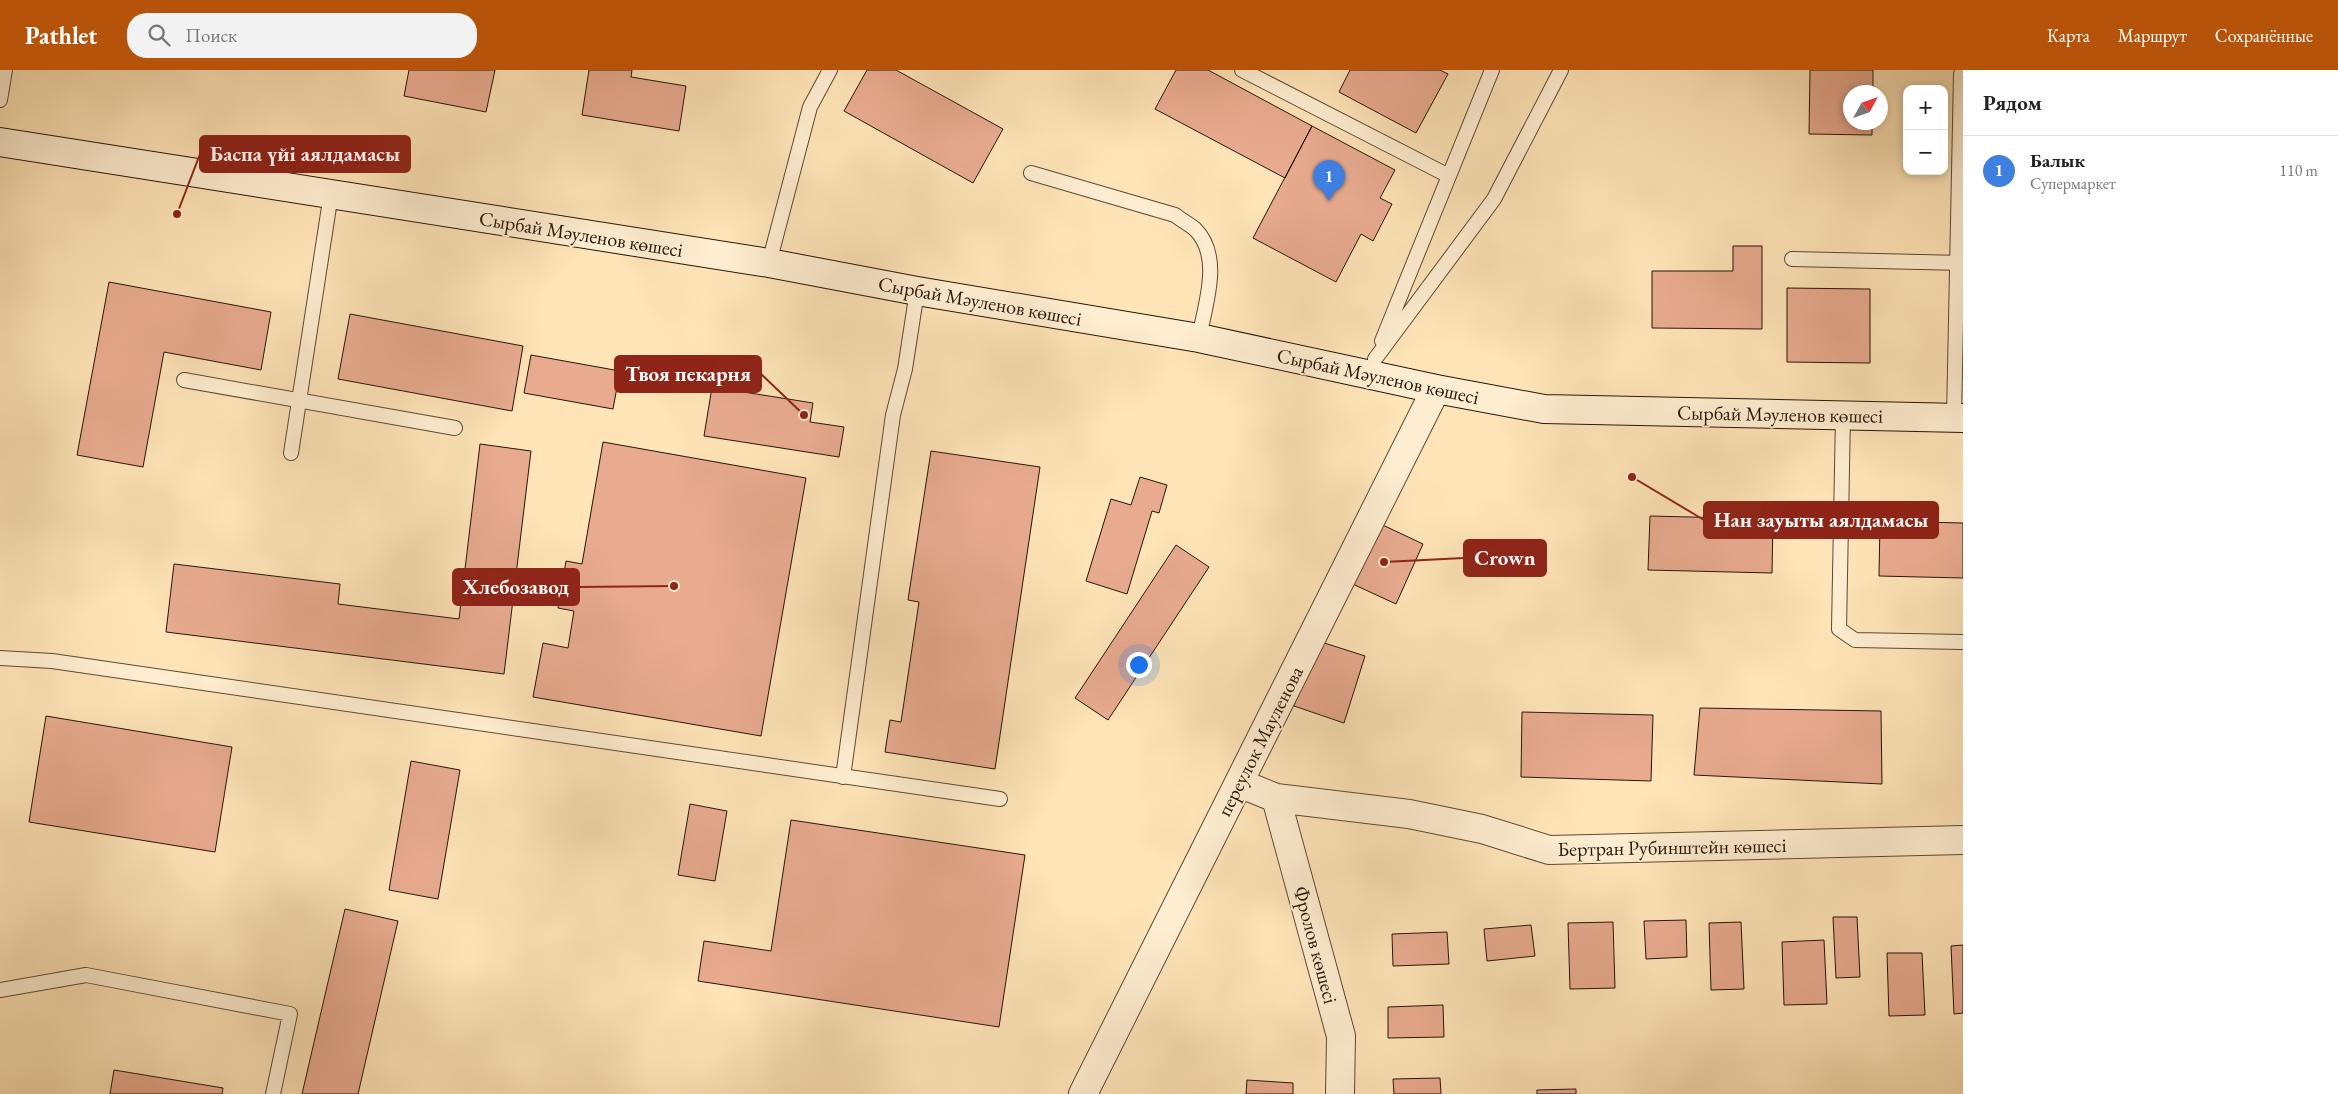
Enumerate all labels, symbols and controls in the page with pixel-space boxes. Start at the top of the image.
search box [127,13,477,58]
text: Pathlet [25,20,97,51]
icon: search [145,21,173,49]
text: Поиск [185,23,237,48]
text: Карта [2047,24,2090,47]
text: Маршрут [2118,24,2187,47]
text: Сохранённые [2215,24,2313,47]
north arrow [1843,85,1888,130]
map controls [1903,85,1948,175]
button: + [1903,85,1948,130]
text: Рядом [1983,89,2042,116]
button: − [1903,130,1948,175]
callout: Баспа үйі аялдамасы [200,136,410,172]
text: Баспа үйі аялдамасы [210,140,400,167]
text: Балык [2030,148,2085,173]
pin: 1 [1313,160,1345,201]
text: 1 [1995,160,2003,181]
text: 110 m [2279,160,2318,181]
text: Супермаркет [2030,173,2116,194]
street label: Сырбай Мәуленов көшесі [477,205,685,263]
street label: Сырбай Мәуленов көшесі [876,270,1084,332]
street label: Сырбай Мәуленов көшесі [1275,342,1482,410]
callout: Твоя пекарня [615,356,761,392]
text: Твоя пекарня [625,360,751,387]
street label: Сырбай Мәуленов көшесі [1677,399,1883,429]
callout: Нан зауыты аялдамасы [1704,502,1938,538]
text: Нан зауыты аялдамасы [1714,506,1928,533]
callout: Crown [1464,540,1546,576]
text: Crown [1474,544,1536,571]
callout: Хлебозавод [453,569,579,605]
text: Хлебозавод [462,573,569,600]
your location [1126,652,1152,678]
street label: переулок Мауленова [1211,661,1309,821]
street label: Бертран Рубинштейн көшесі [1557,832,1787,862]
street label: Фролов көшесі [1288,883,1344,1007]

